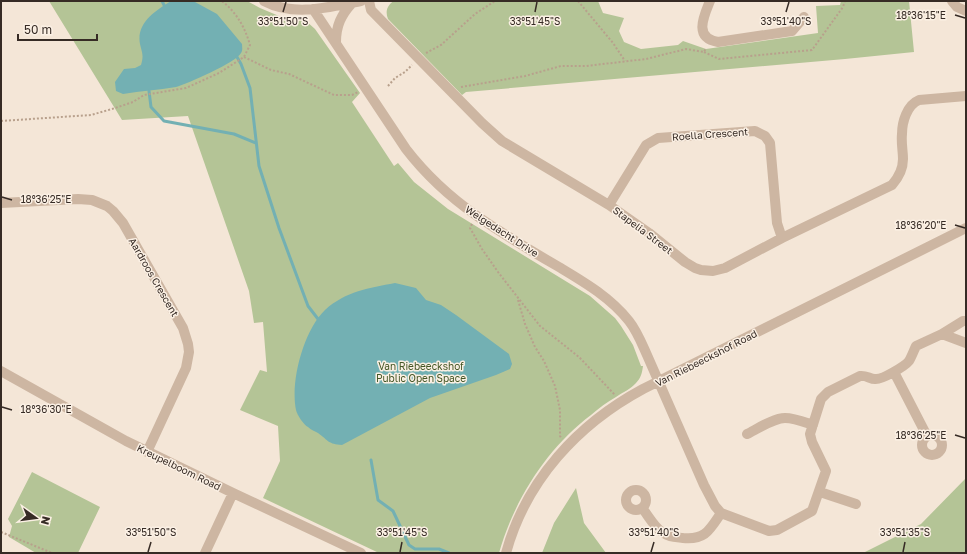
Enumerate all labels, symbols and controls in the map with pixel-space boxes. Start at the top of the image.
text: 18°36'15"E [896,9,946,21]
text: 33°51'50"S [258,15,308,27]
text: 33°51'45"S [510,15,560,27]
text: 33°51'40"S [760,15,812,27]
scale bar [18,16,97,42]
text: 50 m [24,22,52,37]
street label: Roella Crescent [672,125,748,143]
text: 18°36'25"E [21,193,71,205]
street label: Welgedacht Drive [463,203,541,259]
street label: Stapelia Street [611,204,675,256]
text: 18°36'20"E [896,219,946,231]
street label: Aardroos Crescent [127,236,181,318]
street label: Van Riebeeckshof Road [653,327,759,389]
park label: Van Riebeeckshof Public Open Space [376,360,466,384]
text: 18°36'30"E [21,403,72,415]
text: 18°36'25"E [896,429,946,441]
street label: Kreupelboom Road [135,442,223,492]
north arrow [16,498,56,538]
text: N [39,515,54,526]
text: 33°51'50"S [126,526,176,538]
text: 33°51'45"S [377,526,427,538]
text: 33°51'40"S [628,526,680,538]
text: 33°51'35"S [880,526,930,538]

